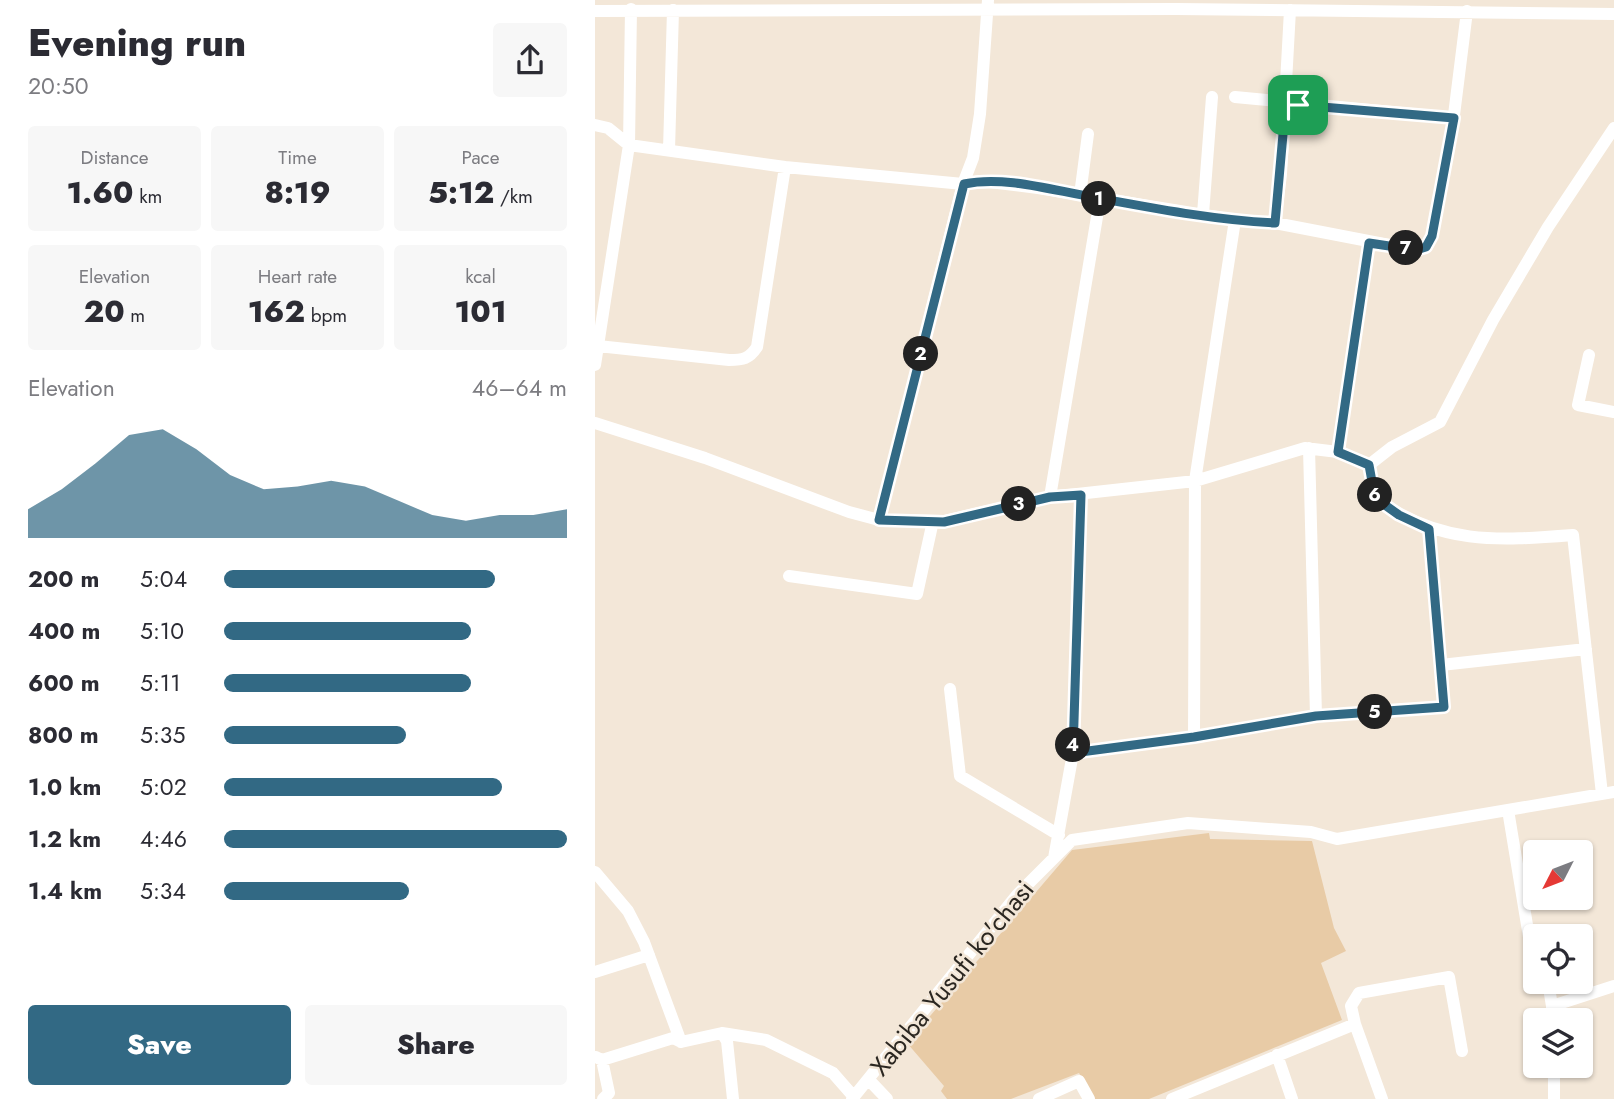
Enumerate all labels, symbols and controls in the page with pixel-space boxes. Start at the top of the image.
text: Evening run [28,15,246,70]
button: share [493,23,567,97]
text: 20:50 [28,69,89,103]
pin [1268,75,1328,135]
icon: arrive [1279,86,1317,124]
text: Distance [80,144,149,171]
text: Time [278,144,317,171]
text: Pace [462,144,499,171]
text: 1.60 [67,171,134,214]
text: 8:19 [264,171,331,214]
text: 5:12 [428,171,494,214]
pin: 1 [1081,182,1117,216]
text: km [134,183,162,210]
text: /km [494,183,533,210]
text: 1 [1094,185,1103,212]
pin: 7 [1389,230,1423,266]
text: 7 [1400,234,1411,261]
text: Elevation [79,263,150,290]
text: Heart rate [258,263,337,290]
text: kcal [465,263,496,290]
text: 20 [84,290,125,333]
text: 162 [248,290,305,333]
text: 101 [454,290,507,333]
text: m [125,302,145,329]
text: bpm [305,302,347,329]
pin: 2 [903,336,939,372]
text: 2 [914,340,927,367]
text: Elevation [28,371,115,405]
text: 46–64 m [472,371,567,405]
pin: 6 [1357,477,1393,512]
text: 6 [1368,481,1381,508]
pin: 3 [1001,486,1037,522]
text: 3 [1013,490,1024,517]
text: 200 m [28,562,99,596]
text: 5:04 [140,562,187,596]
text: 400 m [28,614,100,648]
text: 5:10 [140,614,184,648]
text: 600 m [28,666,100,700]
text: 5:11 [140,666,181,700]
pin: 5 [1357,694,1393,730]
text: 5 [1368,698,1381,725]
text: 800 m [28,718,99,752]
text: 5:35 [140,718,185,752]
pin: 4 [1056,728,1091,762]
text: 4 [1066,731,1079,758]
text: 1.0 km [28,770,101,804]
text: 5:02 [140,770,187,804]
text: 1.2 km [28,822,101,856]
text: 4:46 [140,822,187,856]
north arrow [1523,840,1593,910]
map controls [1523,840,1593,1078]
street label: Xabiba Yusufi ko'chasi [861,872,1043,1084]
text: 1.4 km [28,874,102,908]
text: 5:34 [140,874,186,908]
button: locate [1523,924,1593,994]
button: Save [28,1005,291,1085]
button: Share [305,1005,567,1085]
button: layers [1523,1008,1593,1078]

